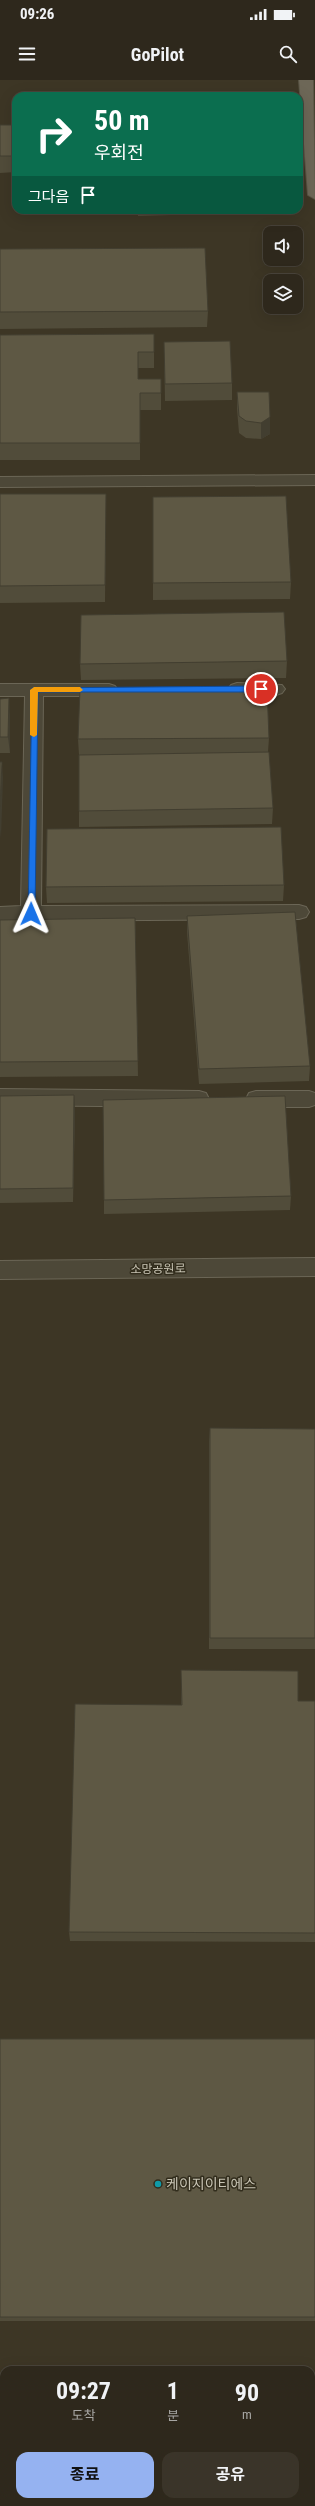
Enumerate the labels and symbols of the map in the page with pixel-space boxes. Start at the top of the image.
pin [244,672,278,706]
position arrow [10,893,52,935]
street label: 소망공원로 [130,1262,186,1276]
place label: 케이지이티에스 [166,2176,256,2192]
marker: 케이지이티에스 [153,2179,163,2189]

